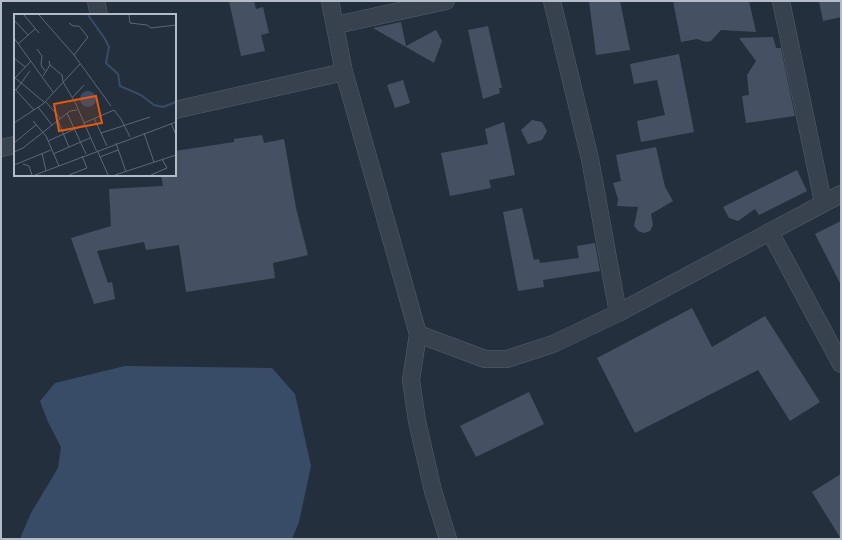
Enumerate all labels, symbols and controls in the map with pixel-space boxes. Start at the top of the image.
inset map [14,14,176,176]

